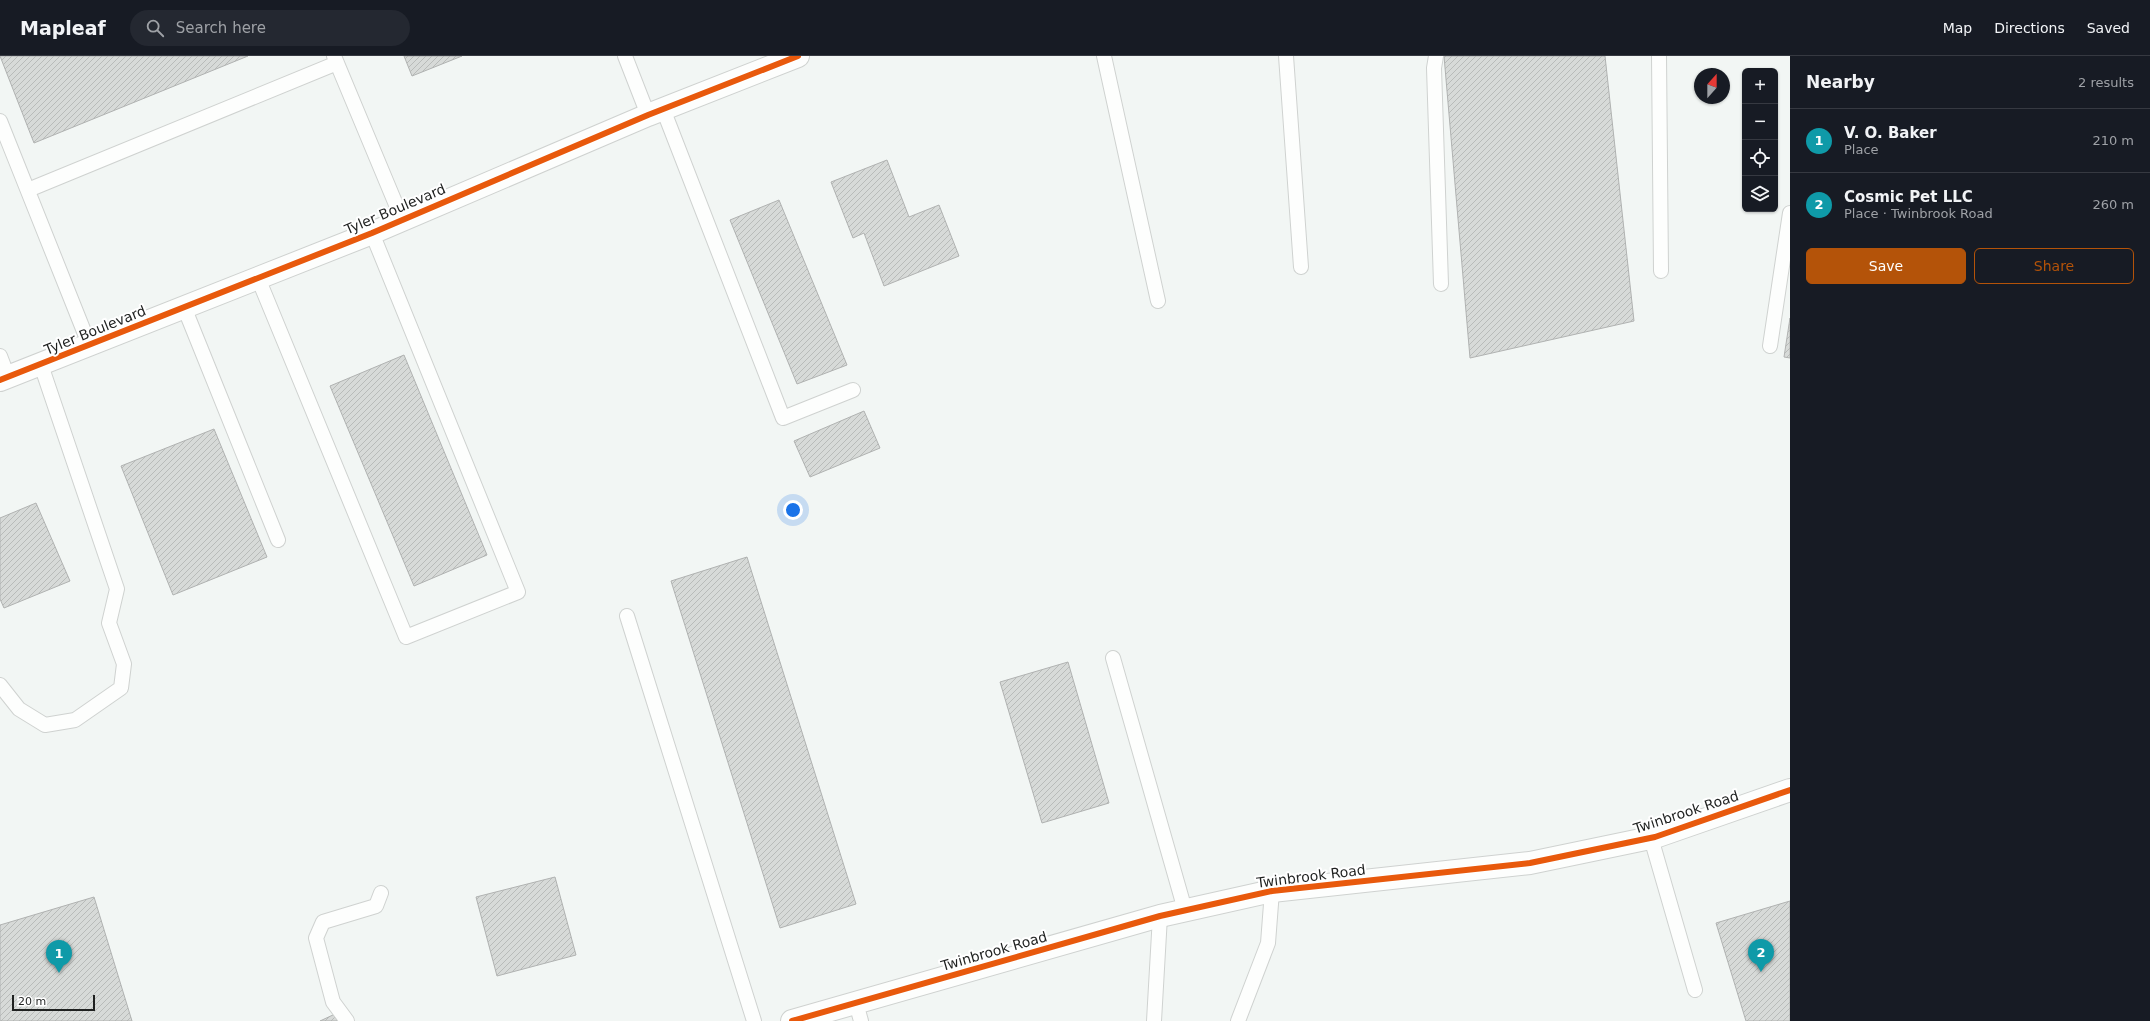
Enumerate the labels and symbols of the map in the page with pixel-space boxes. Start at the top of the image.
north arrow [1694,68,1730,104]
street label: Tyler Boulevard [341,181,448,238]
street label: Tyler Boulevard [41,302,148,358]
your location [783,500,803,520]
street label: Twinbrook Road [1630,787,1741,837]
street label: Twinbrook Road [1255,861,1366,891]
street label: Twinbrook Road [938,928,1049,974]
pin: 2 [1748,939,1774,972]
pin: 1 [46,940,72,973]
scale bar [12,993,95,1012]

